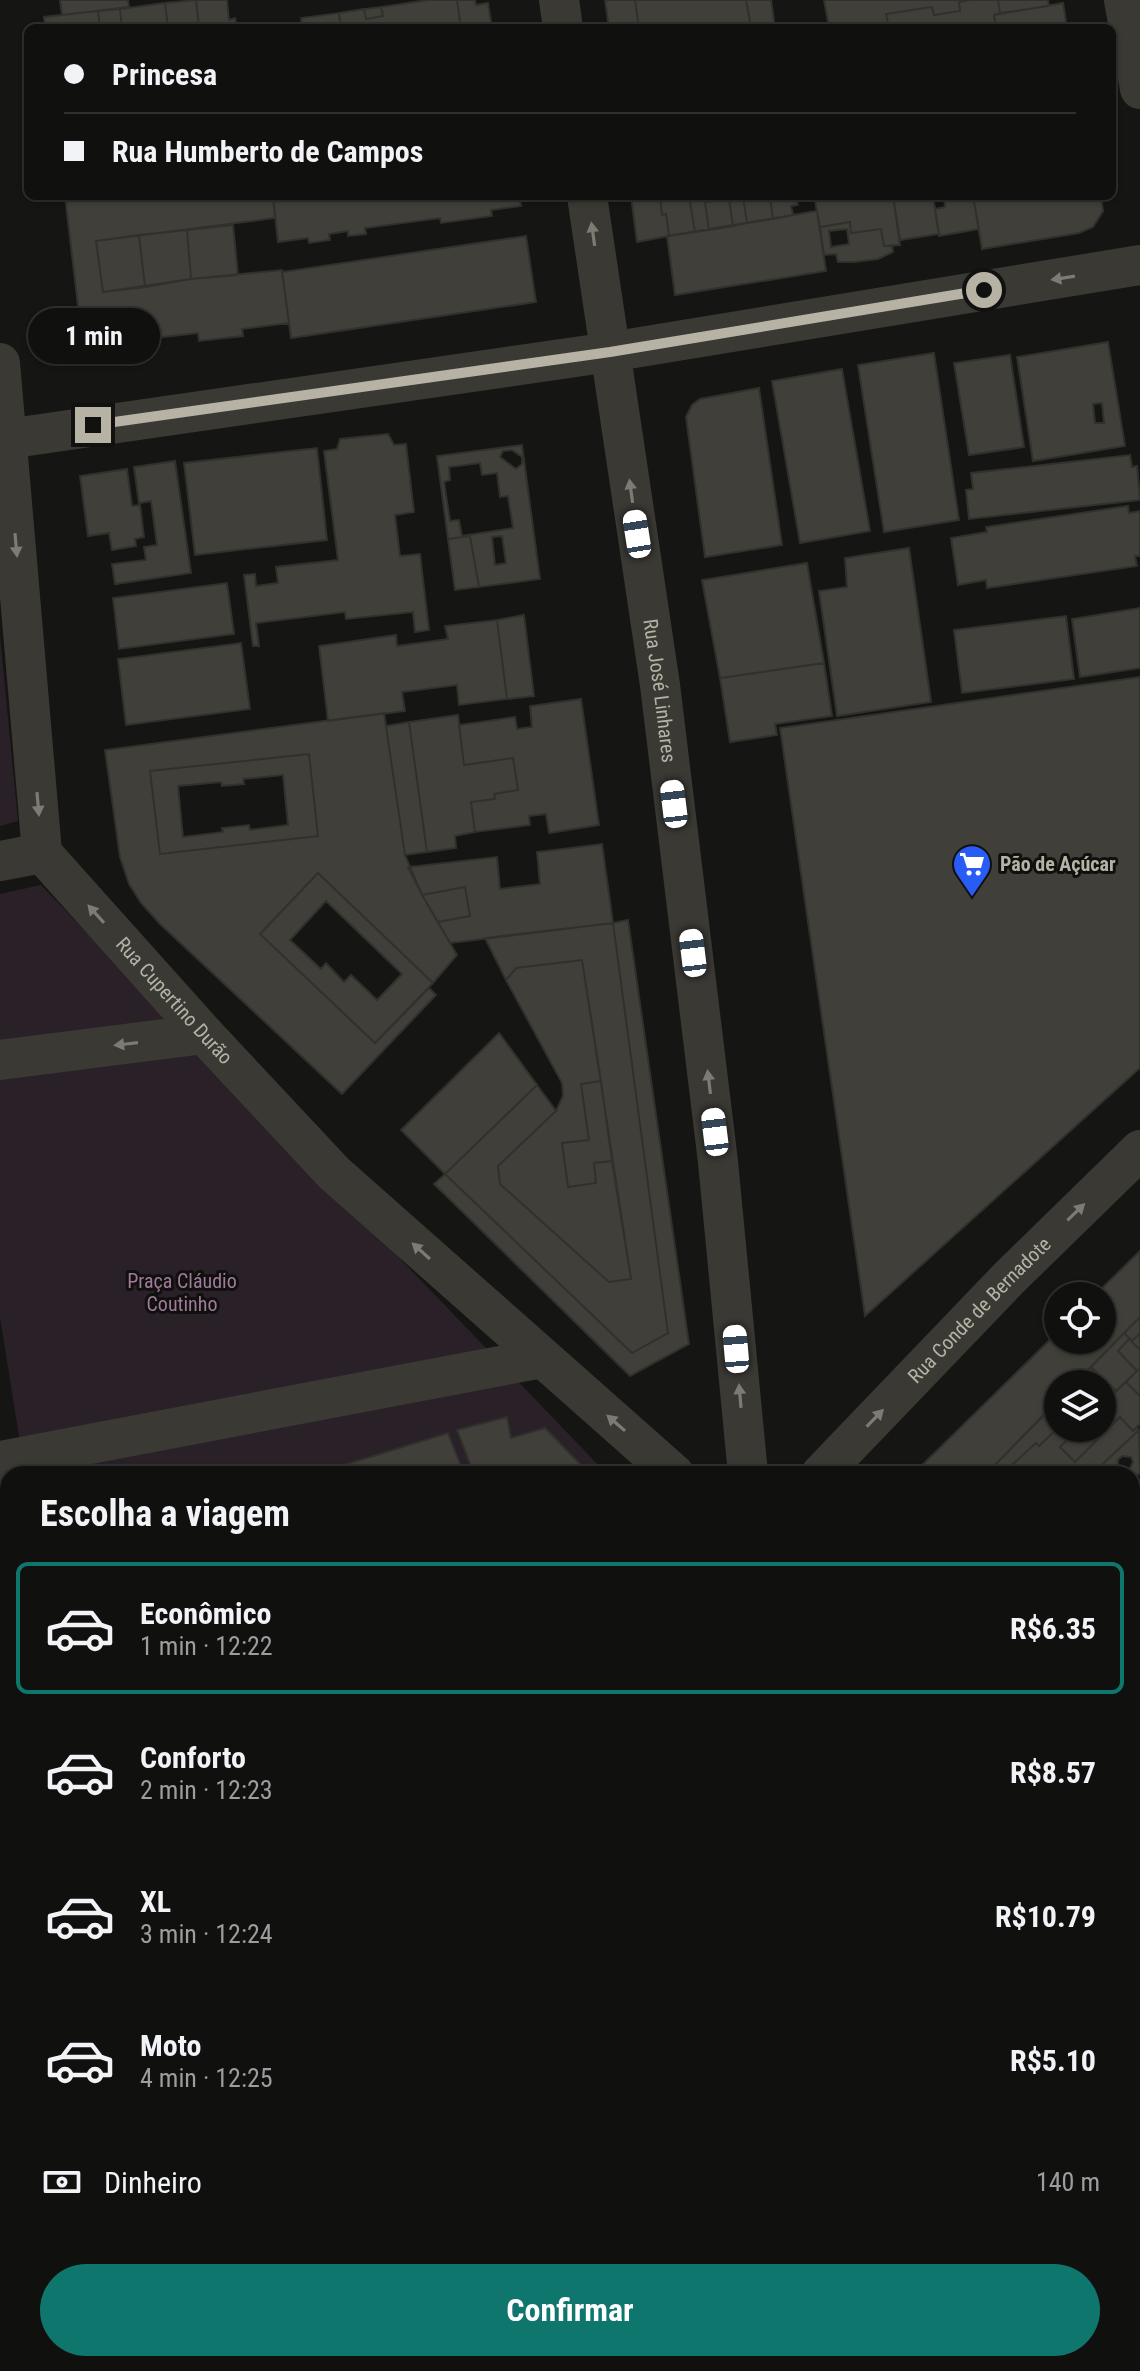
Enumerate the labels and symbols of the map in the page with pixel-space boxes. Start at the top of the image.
one-way arrow [586,221,599,246]
route start [966,272,1002,308]
one-way arrow [1050,272,1075,284]
callout: 1 min [27,309,159,365]
route end [75,407,111,443]
one-way arrow [624,478,637,503]
car [621,508,653,560]
one-way arrow [10,533,23,558]
street label: Rua José Linhares [638,617,681,764]
car [659,779,689,829]
one-way arrow [32,792,45,817]
supermarket icon: Pão de Açúcar [951,843,993,898]
place label: Pão de Açúcar [1000,852,1116,876]
one-way arrow [88,904,105,924]
car [678,928,708,978]
street label: Rua Cupertino Durão [111,932,238,1069]
one-way arrow [114,1037,139,1050]
one-way arrow [702,1069,715,1094]
car [700,1107,730,1157]
one-way arrow [1066,1203,1085,1222]
street label: Rua Conde de Bernadote [903,1232,1056,1388]
one-way arrow [411,1243,431,1260]
park label: Praça Cláudio Coutinho [127,1269,237,1316]
car [722,1324,750,1374]
one-way arrow [734,1383,747,1408]
one-way arrow [865,1409,883,1428]
one-way arrow [606,1415,626,1432]

